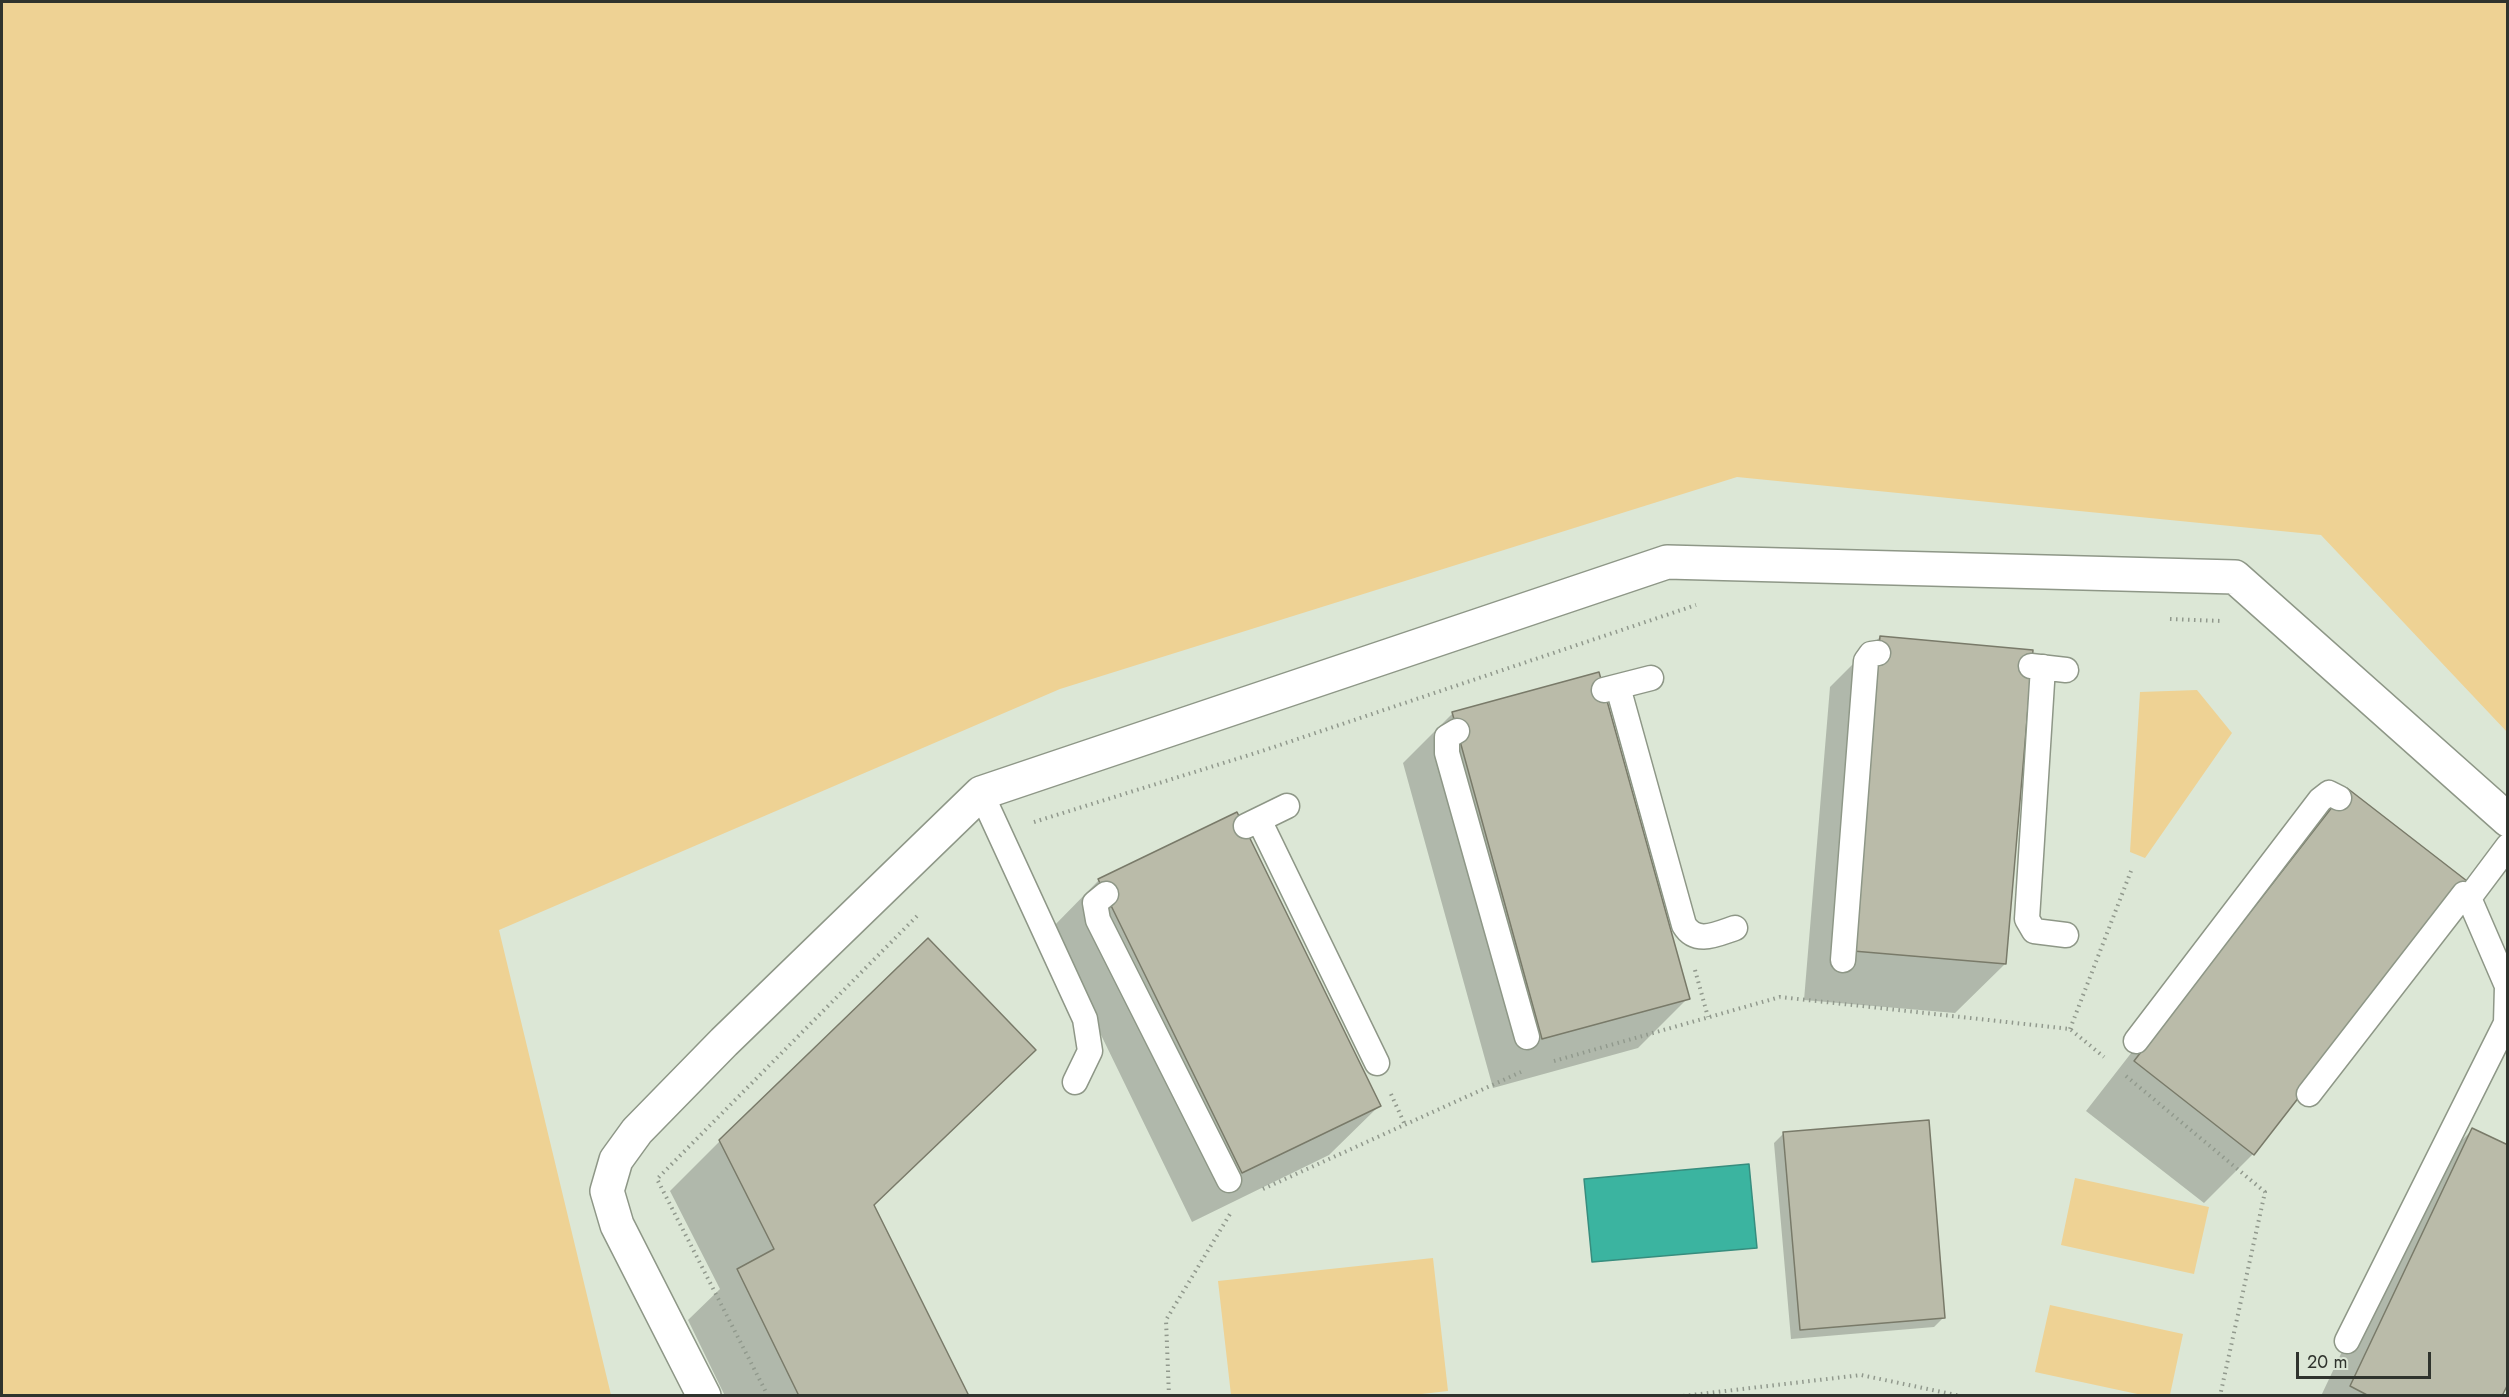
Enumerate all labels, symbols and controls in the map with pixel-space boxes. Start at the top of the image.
scale bar [2299,1340,2434,1378]
text: 20 m [2307,1349,2347,1375]

